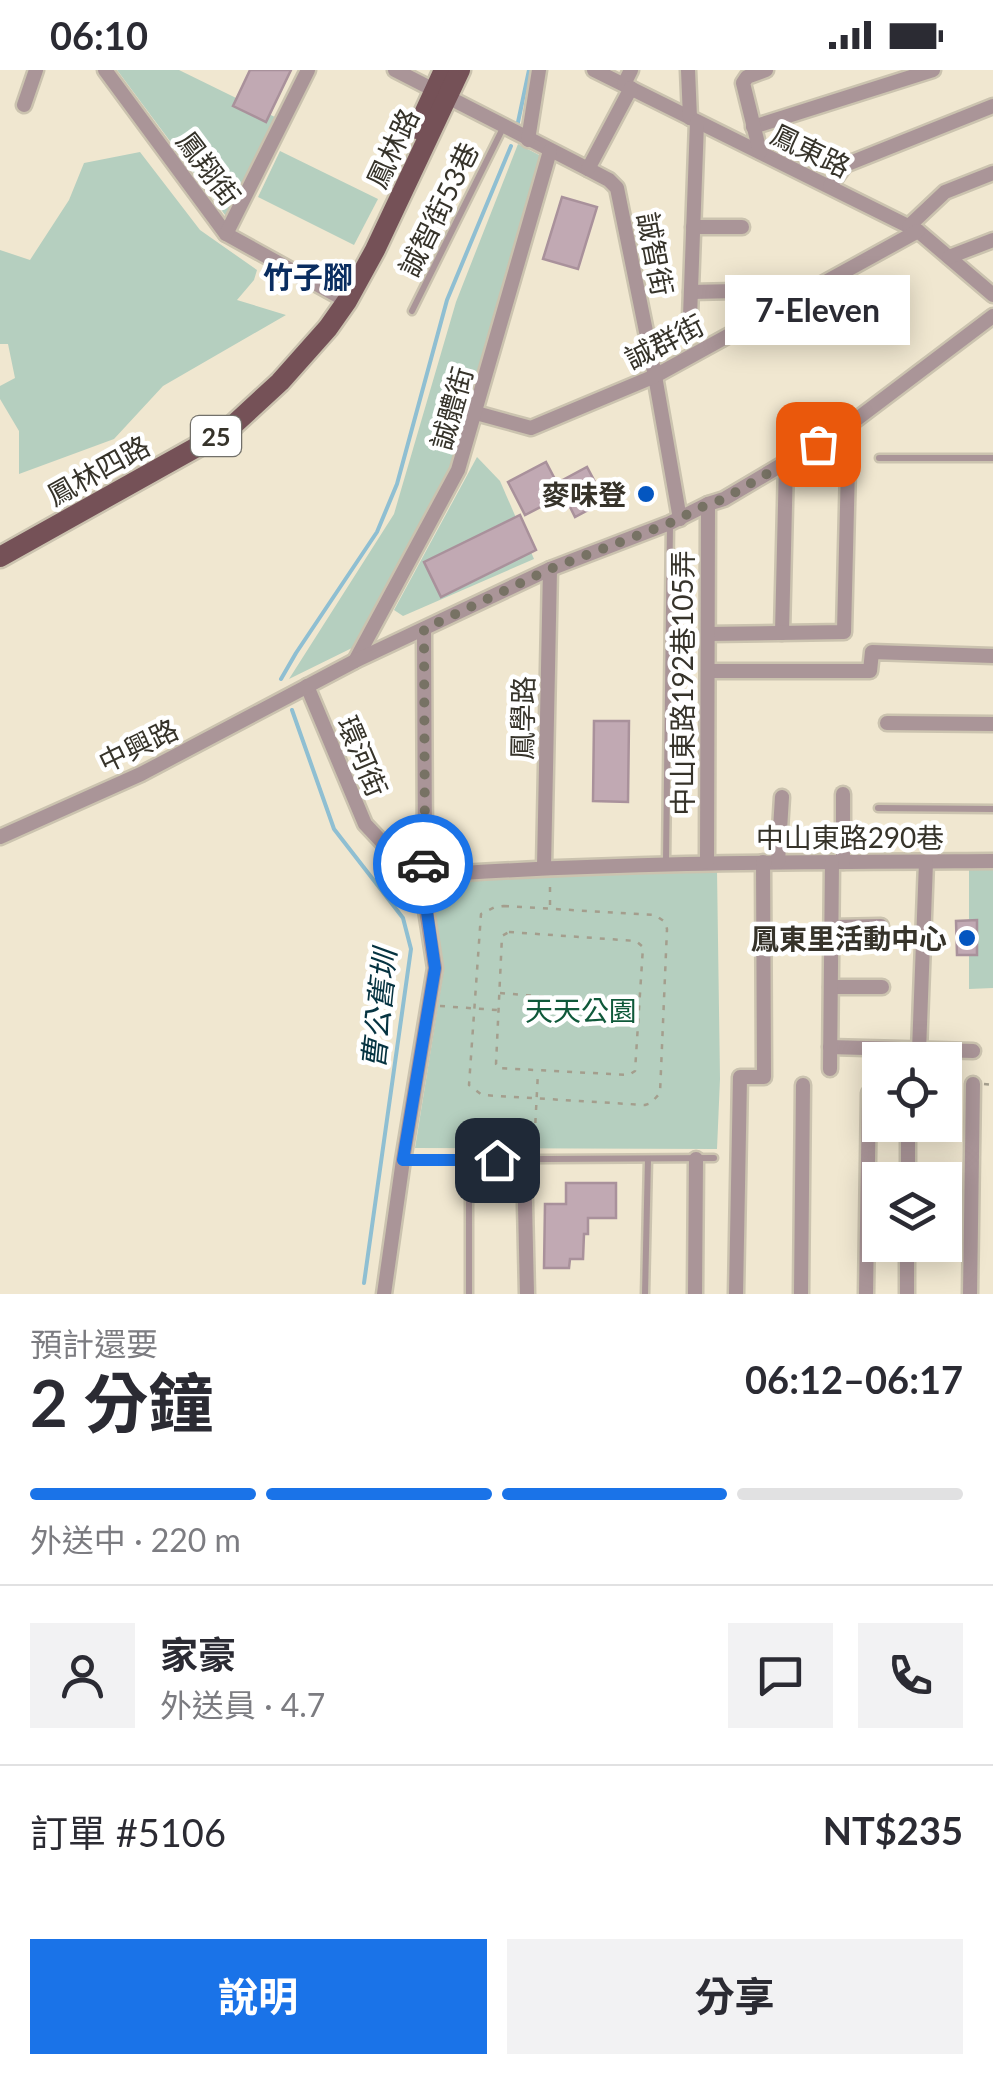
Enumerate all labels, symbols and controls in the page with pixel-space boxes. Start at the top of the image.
text: 06:10 [50,12,148,58]
street label: 鳳林路 [359,103,425,193]
street label: 鳳東路 [766,116,856,184]
street label: 鳳翔街 [170,124,248,212]
street label: 誠智街53巷 [391,137,485,281]
street label: 誠智街 [631,210,681,298]
district label: 竹子腳 [263,258,353,294]
callout: 7-Eleven [726,274,910,344]
text: 7-Eleven [755,290,880,329]
street label: 誠群街 [619,307,709,375]
street label: 誠體街 [423,363,479,453]
pin [776,402,861,487]
road number: 25 [191,416,241,456]
icon: bag [791,417,846,472]
street label: 鳳林四路 [41,428,155,512]
place label: 麥味登 [542,477,626,511]
marker: 麥味登 [635,483,657,505]
street label: 中山東路192巷105弄 [665,550,699,816]
street label: 鳳學路 [504,676,540,760]
street label: 中興路 [93,711,183,779]
street label: 環河街 [331,711,395,801]
courier [373,814,473,914]
street label: 中山東路290巷 [756,820,944,854]
icon: car [396,837,451,892]
place label: 鳳東里活動中心 [751,921,947,955]
marker: 鳳東里活動中心 [956,927,978,949]
water label: 曹公舊圳 [354,943,403,1071]
park label: 天天公園 [525,993,637,1027]
map controls [862,1042,962,1262]
button: locate [862,1042,962,1142]
pin [455,1118,540,1203]
icon: home [470,1133,525,1188]
button: layers [862,1162,962,1262]
text: 預計還要 [30,1324,158,1363]
text: 06:12–06:17 [745,1356,963,1402]
text: 2 分鐘 [30,1363,214,1441]
text: 外送中 · 220 m [30,1520,241,1559]
button: person [30,1623,135,1728]
button: chat [728,1623,833,1728]
button: phone [858,1623,963,1728]
text: 家豪 [160,1631,236,1677]
text: 外送員 · 4.7 [160,1685,325,1724]
text: NT$235 [823,1807,963,1853]
text: 訂單 #5106 [30,1809,226,1855]
button: 說明 [30,1939,487,2054]
button: 分享 [507,1939,963,2054]

